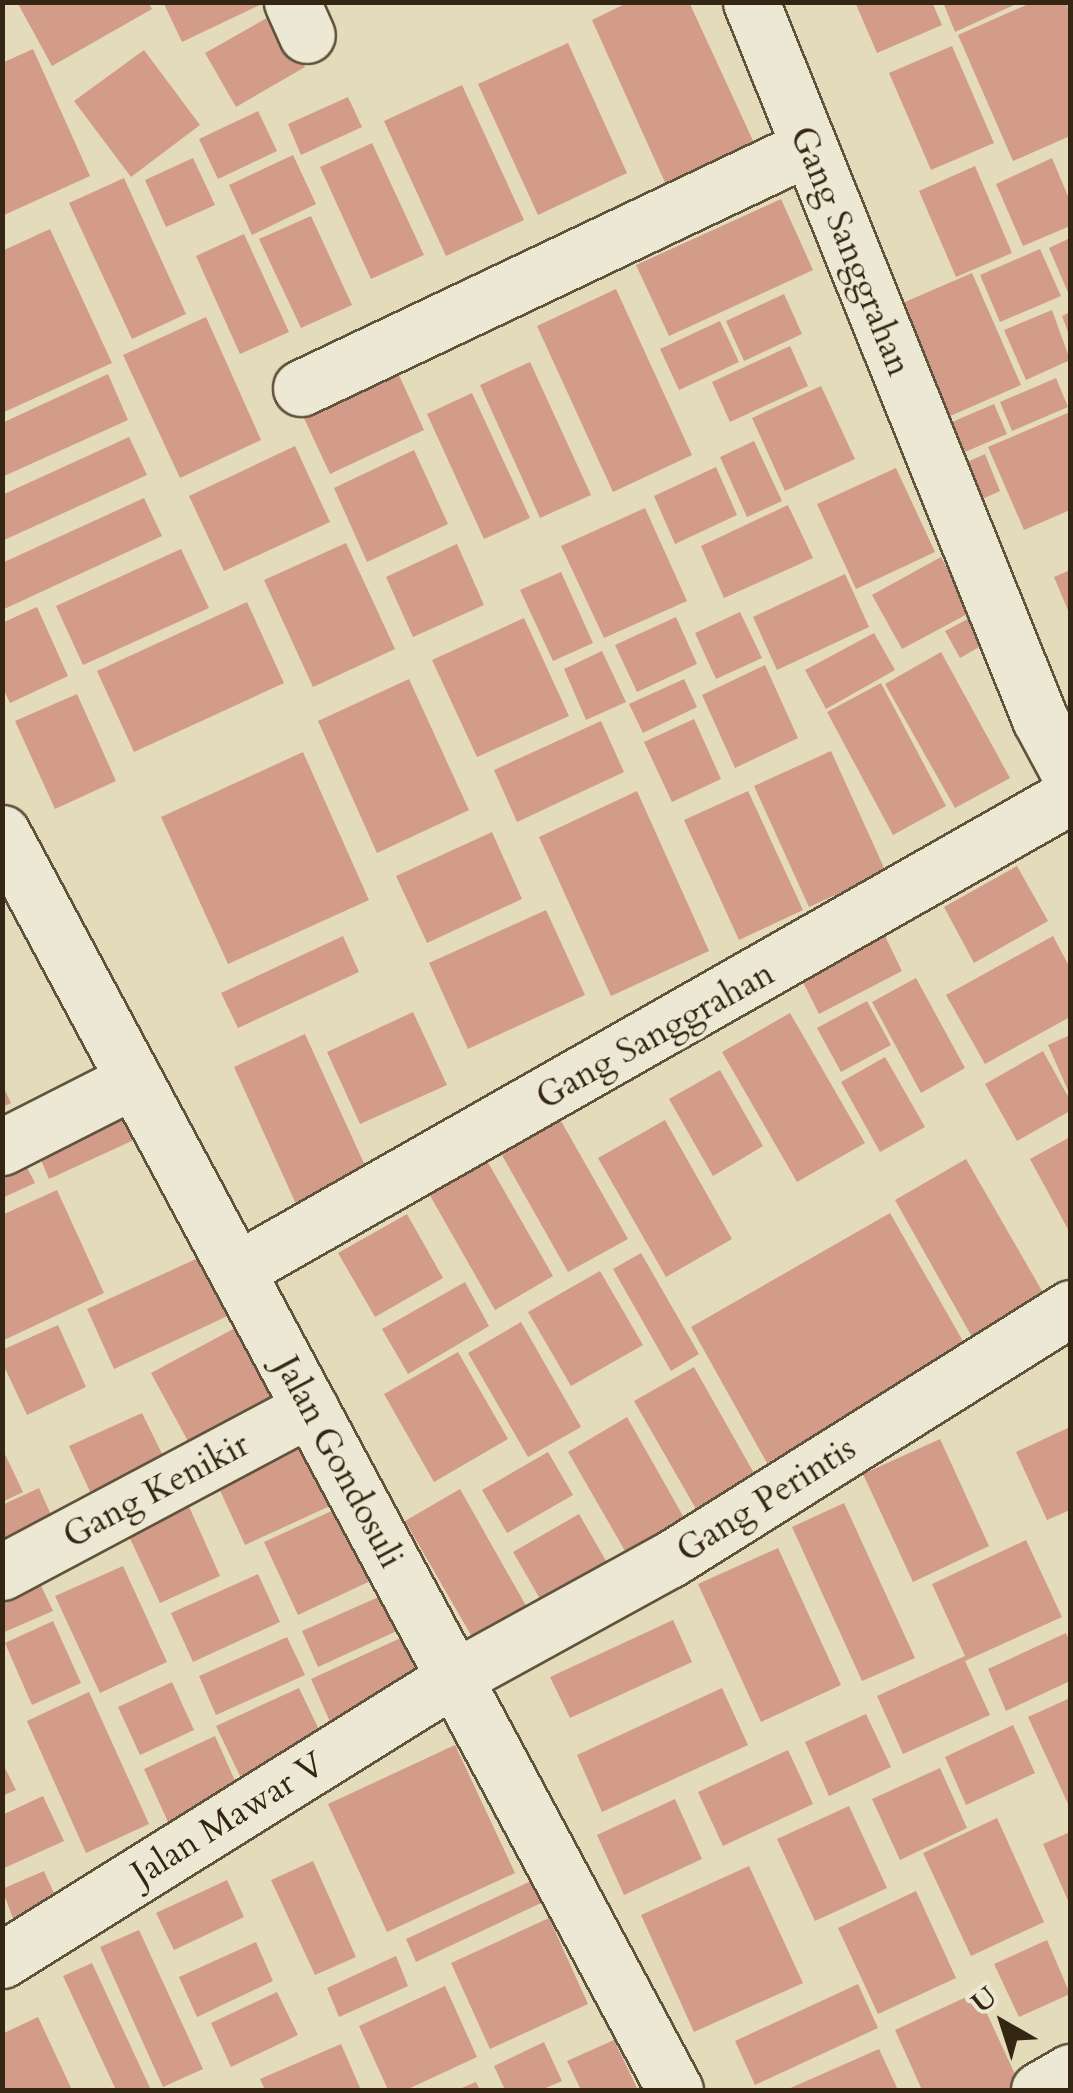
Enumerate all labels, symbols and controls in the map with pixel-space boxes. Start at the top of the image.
street label: Gang Sanggrahan [782,120,920,382]
street label: Gang Sanggrahan [529,952,781,1118]
street label: Jalan Gondosuli [266,1349,412,1575]
street label: Gang Kenikir [56,1423,256,1557]
street label: Gang Perintis [669,1427,863,1571]
street label: Jalan Mawar V [124,1743,332,1895]
north arrow [953,1973,1053,2073]
text: U [963,1978,1005,2022]

